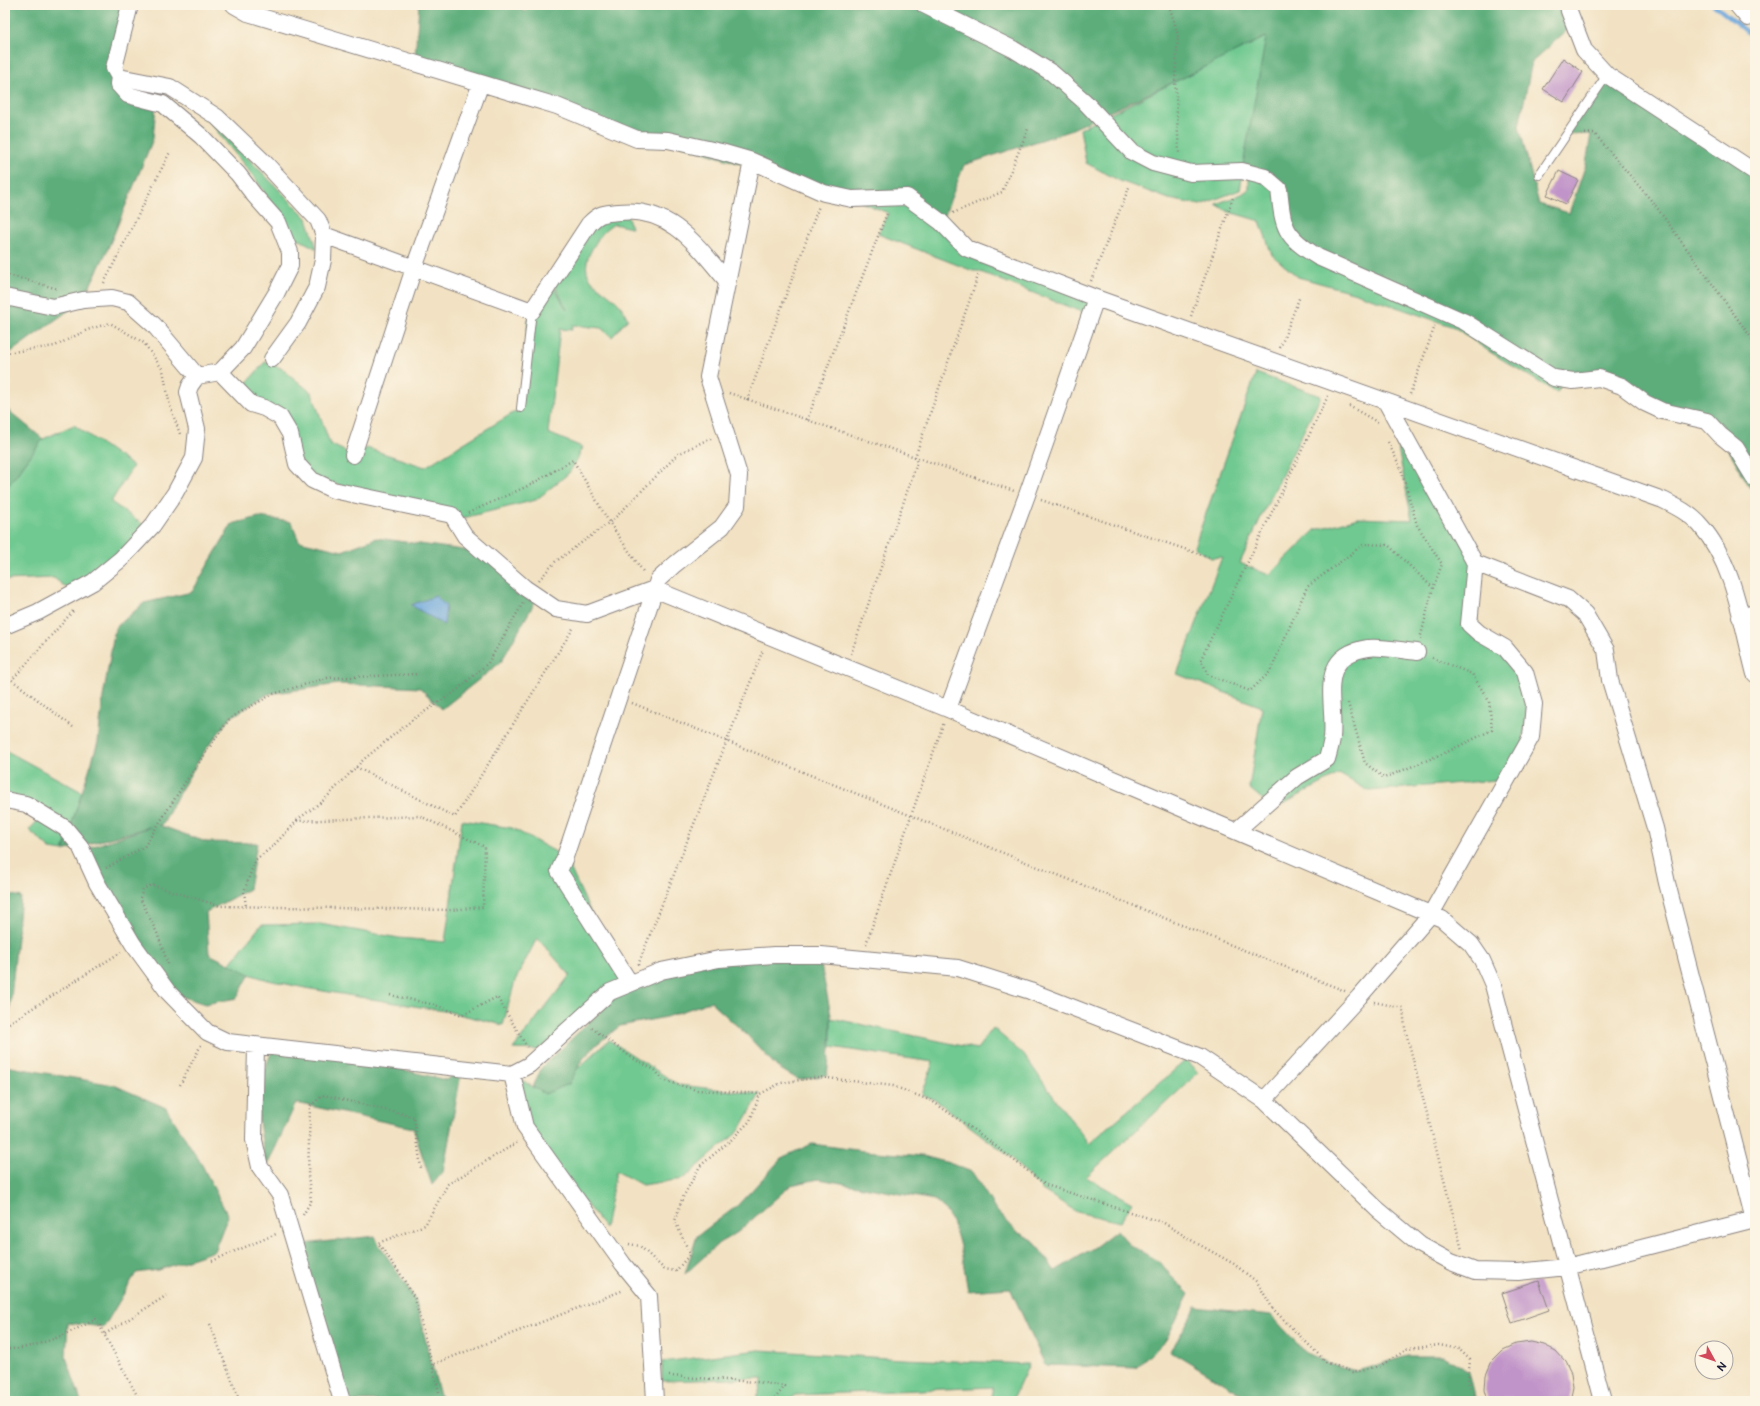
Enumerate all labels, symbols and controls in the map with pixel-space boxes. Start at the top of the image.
north arrow [1694,1340,1734,1380]
text: N [1714,1359,1729,1373]

